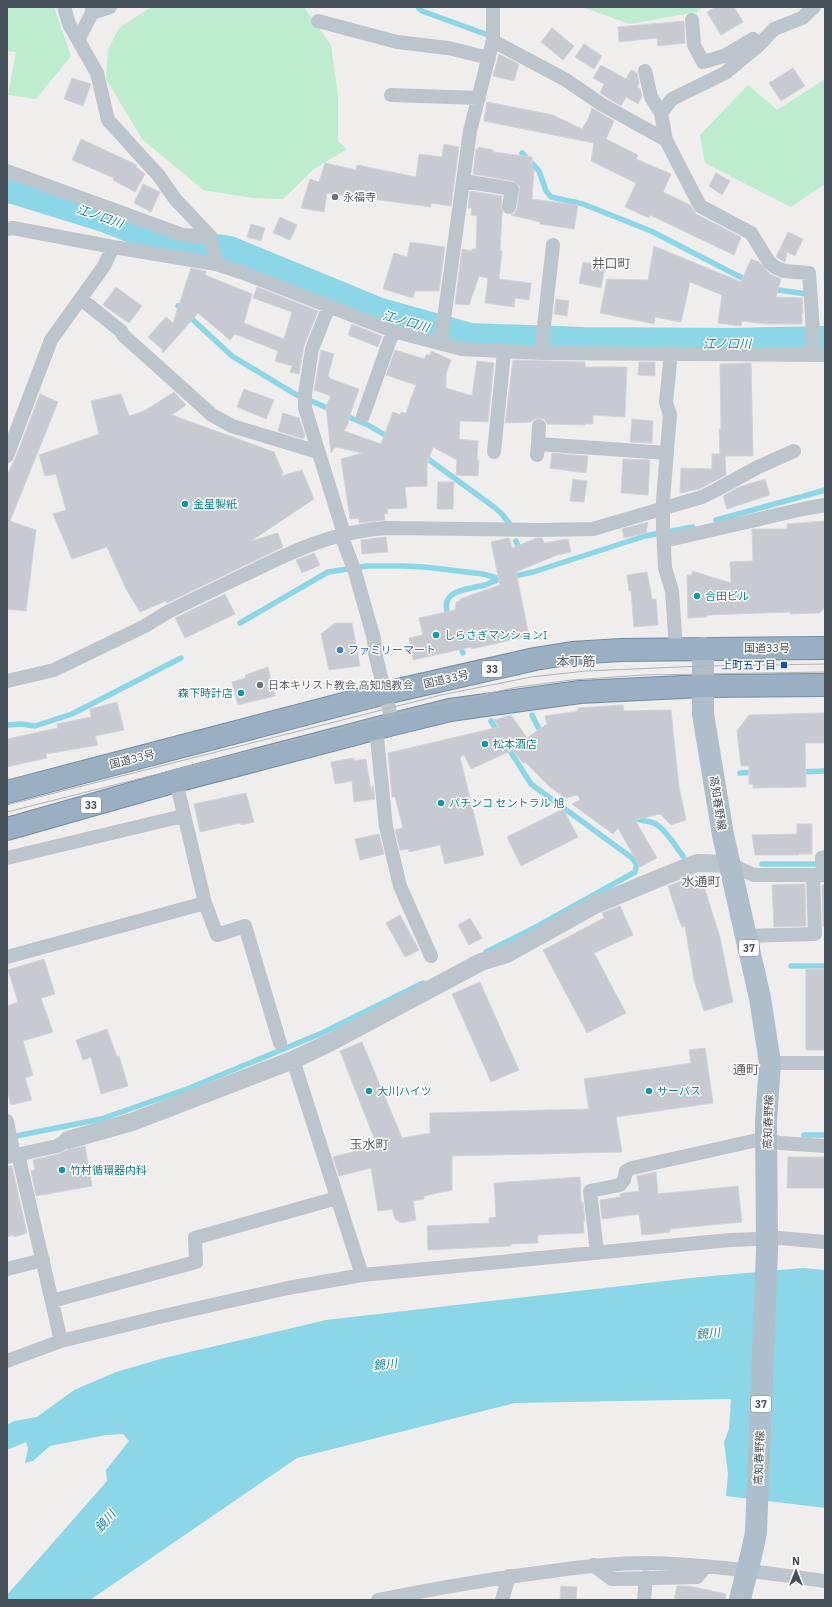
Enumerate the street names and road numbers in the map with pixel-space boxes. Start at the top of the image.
street label: 国道33号 [744,641,790,655]
road number: 33 [482,661,502,677]
street label: 国道33号 [422,667,470,691]
street label: 国道33号 [108,747,156,771]
street label: 高知春野線 [707,775,729,831]
road number: 33 [81,797,101,813]
road number: 37 [739,940,759,956]
street label: 高知春野線 [760,1094,776,1150]
road number: 37 [751,1396,771,1412]
street label: 高知春野線 [751,1430,767,1486]

